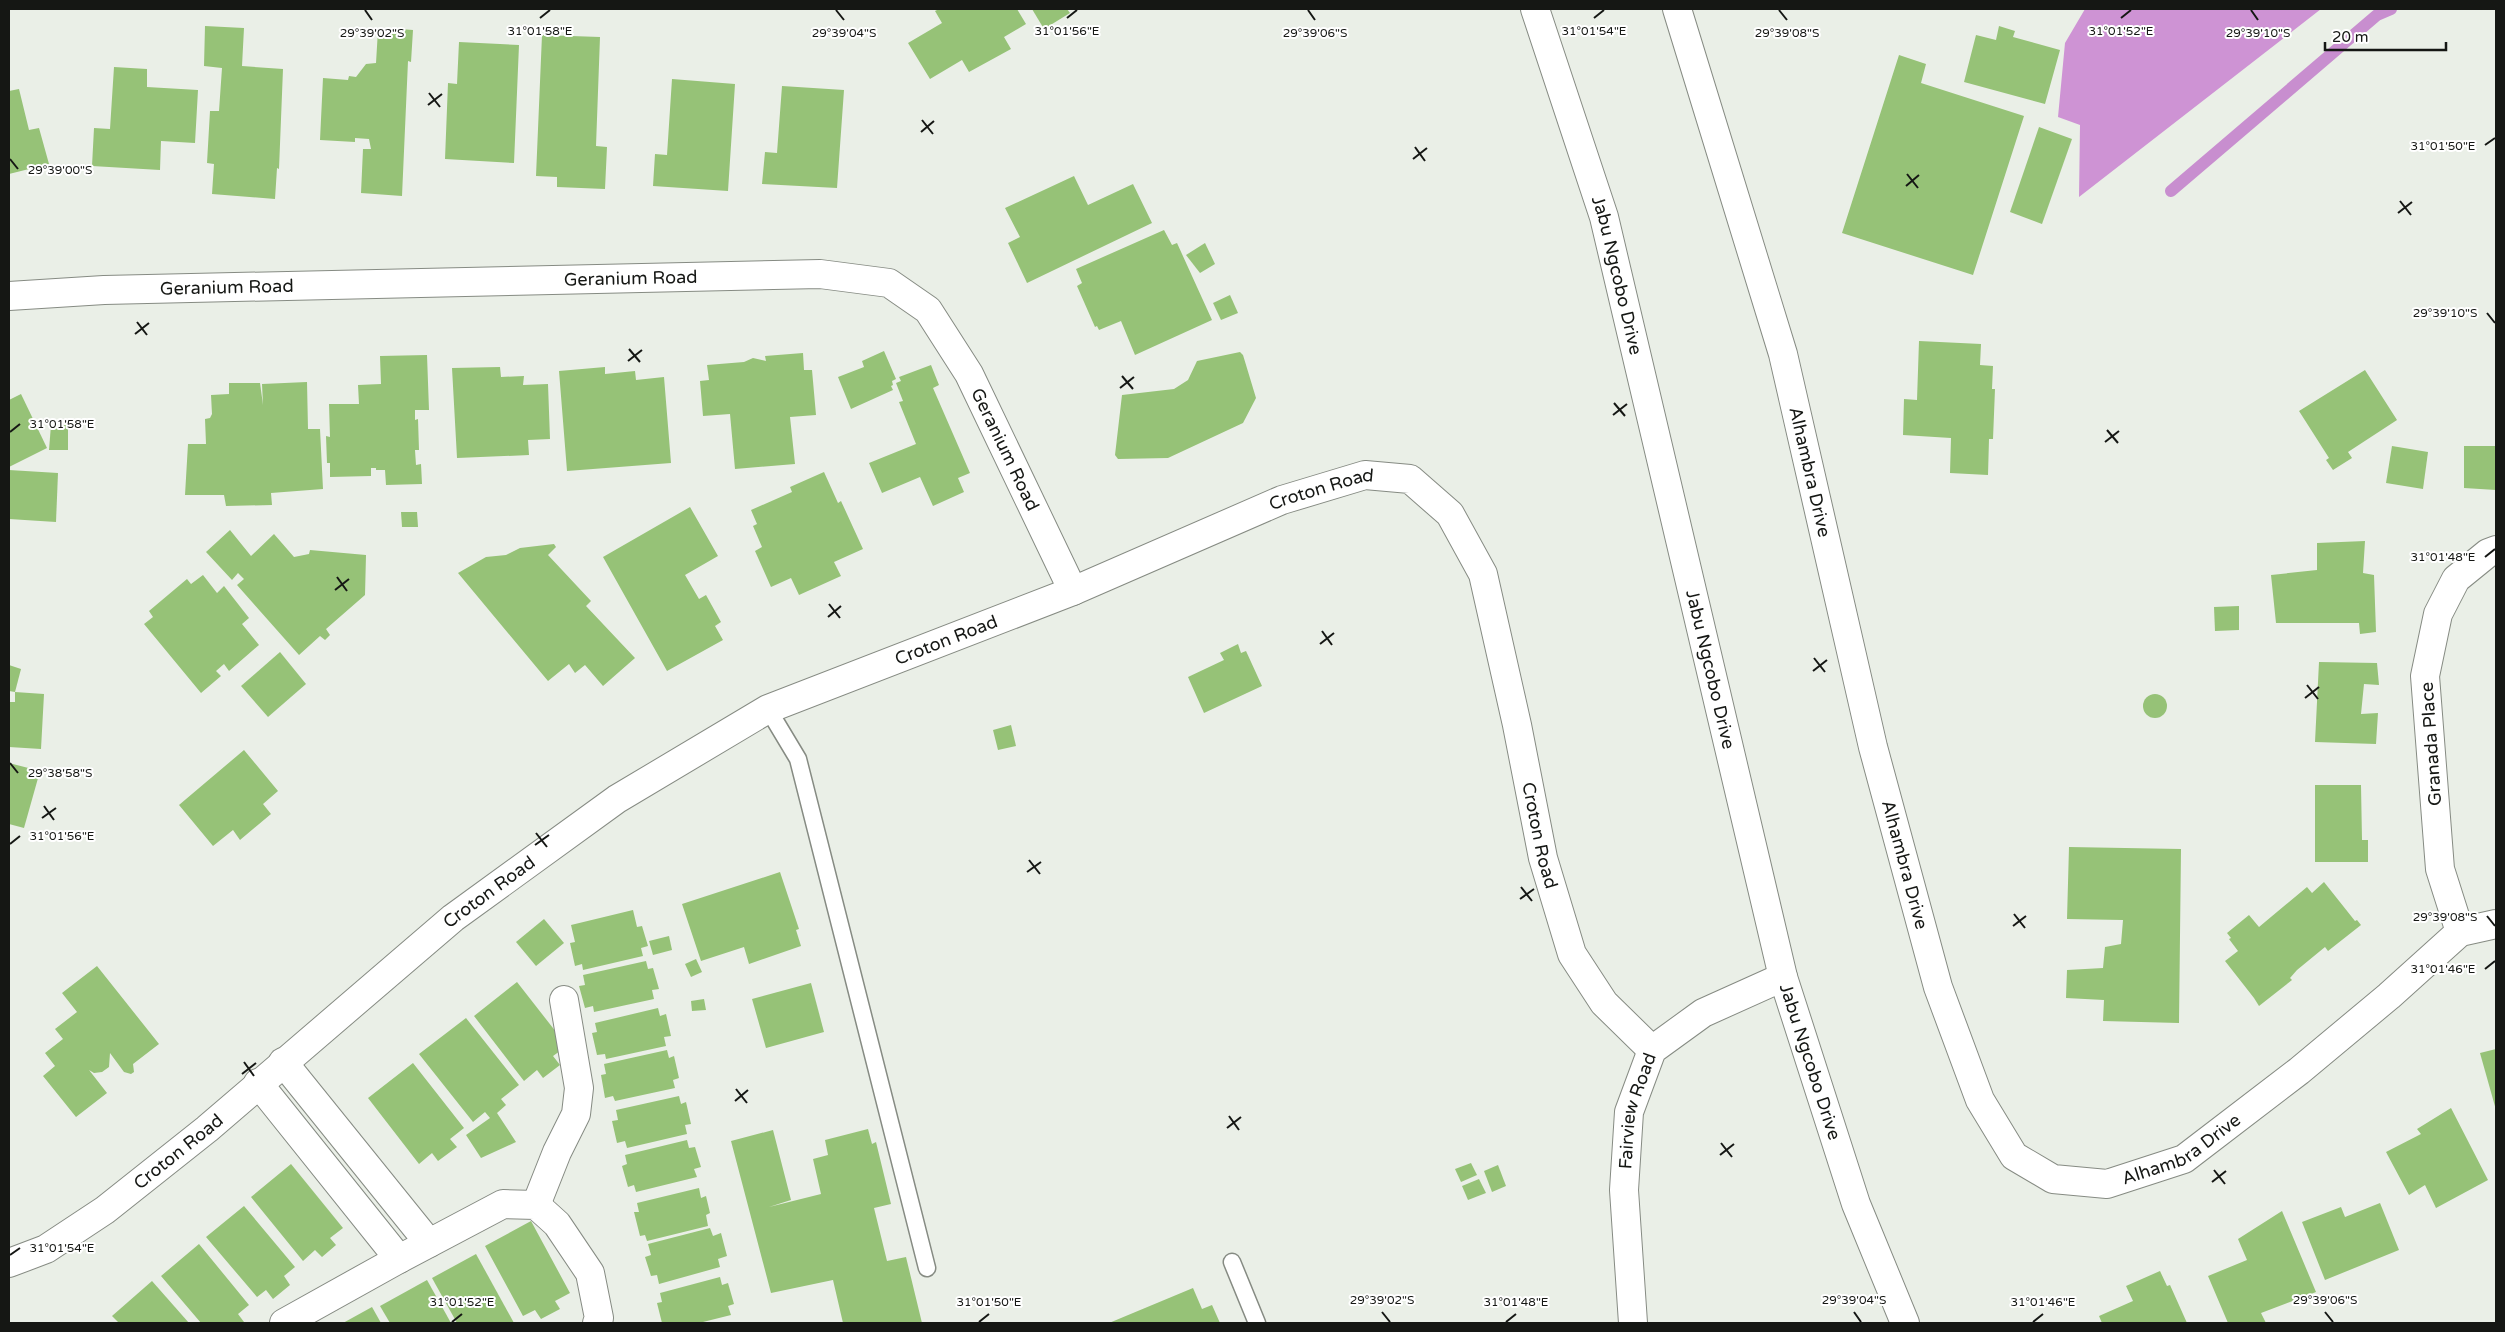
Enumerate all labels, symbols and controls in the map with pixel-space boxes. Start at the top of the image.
scale bar [2325,20,2446,52]
text: 31°01'58"E [507,24,573,38]
text: 31°01'56"E [1034,24,1100,38]
text: 31°01'54"E [1561,24,1627,38]
text: 31°01'52"E [2088,24,2154,38]
text: 29°39'02"S [340,26,404,40]
text: 29°39'04"S [812,26,876,40]
text: 29°39'06"S [1283,26,1347,40]
text: 29°39'08"S [1755,26,1819,40]
text: 29°39'10"S [2226,26,2290,40]
text: 20 m [2332,28,2369,46]
text: 31°01'50"E [2410,139,2476,153]
text: 29°39'00"S [28,163,92,177]
street label: Jabu Ngcobo Drive [1587,193,1647,357]
street label: Geranium Road [564,266,698,291]
street label: Geranium Road [160,275,294,300]
text: 29°39'10"S [2413,306,2477,320]
street label: Geranium Road [966,384,1044,514]
street label: Alhambra Drive [1784,405,1836,539]
text: 31°01'58"E [29,417,95,431]
street label: Croton Road [1265,464,1374,515]
text: 31°01'48"E [2410,550,2476,564]
street label: Jabu Ngcobo Drive [1681,588,1740,751]
street label: Croton Road [892,610,1001,670]
street label: Granada Place [2416,681,2446,807]
text: 29°38'58"S [28,766,92,780]
street label: Croton Road [1517,780,1563,891]
street label: Alhambra Drive [1877,798,1933,932]
text: 31°01'56"E [29,829,95,843]
street label: Croton Road [438,851,539,933]
text: 29°39'08"S [2413,910,2477,924]
text: 31°01'46"E [2410,962,2476,976]
street label: Jabu Ngcobo Drive [1775,981,1846,1143]
street label: Fairview Road [1614,1050,1661,1170]
street label: Croton Road [129,1109,228,1194]
street label: Alhambra Drive [2119,1109,2245,1189]
text: 31°01'54"E [29,1241,95,1255]
text: 29°39'02"S [1350,1293,1414,1307]
text: 29°39'04"S [1822,1293,1886,1307]
text: 29°39'06"S [2293,1293,2357,1307]
text: 31°01'52"E [429,1295,495,1309]
text: 31°01'50"E [956,1295,1022,1309]
text: 31°01'48"E [1483,1295,1549,1309]
text: 31°01'46"E [2010,1295,2076,1309]

